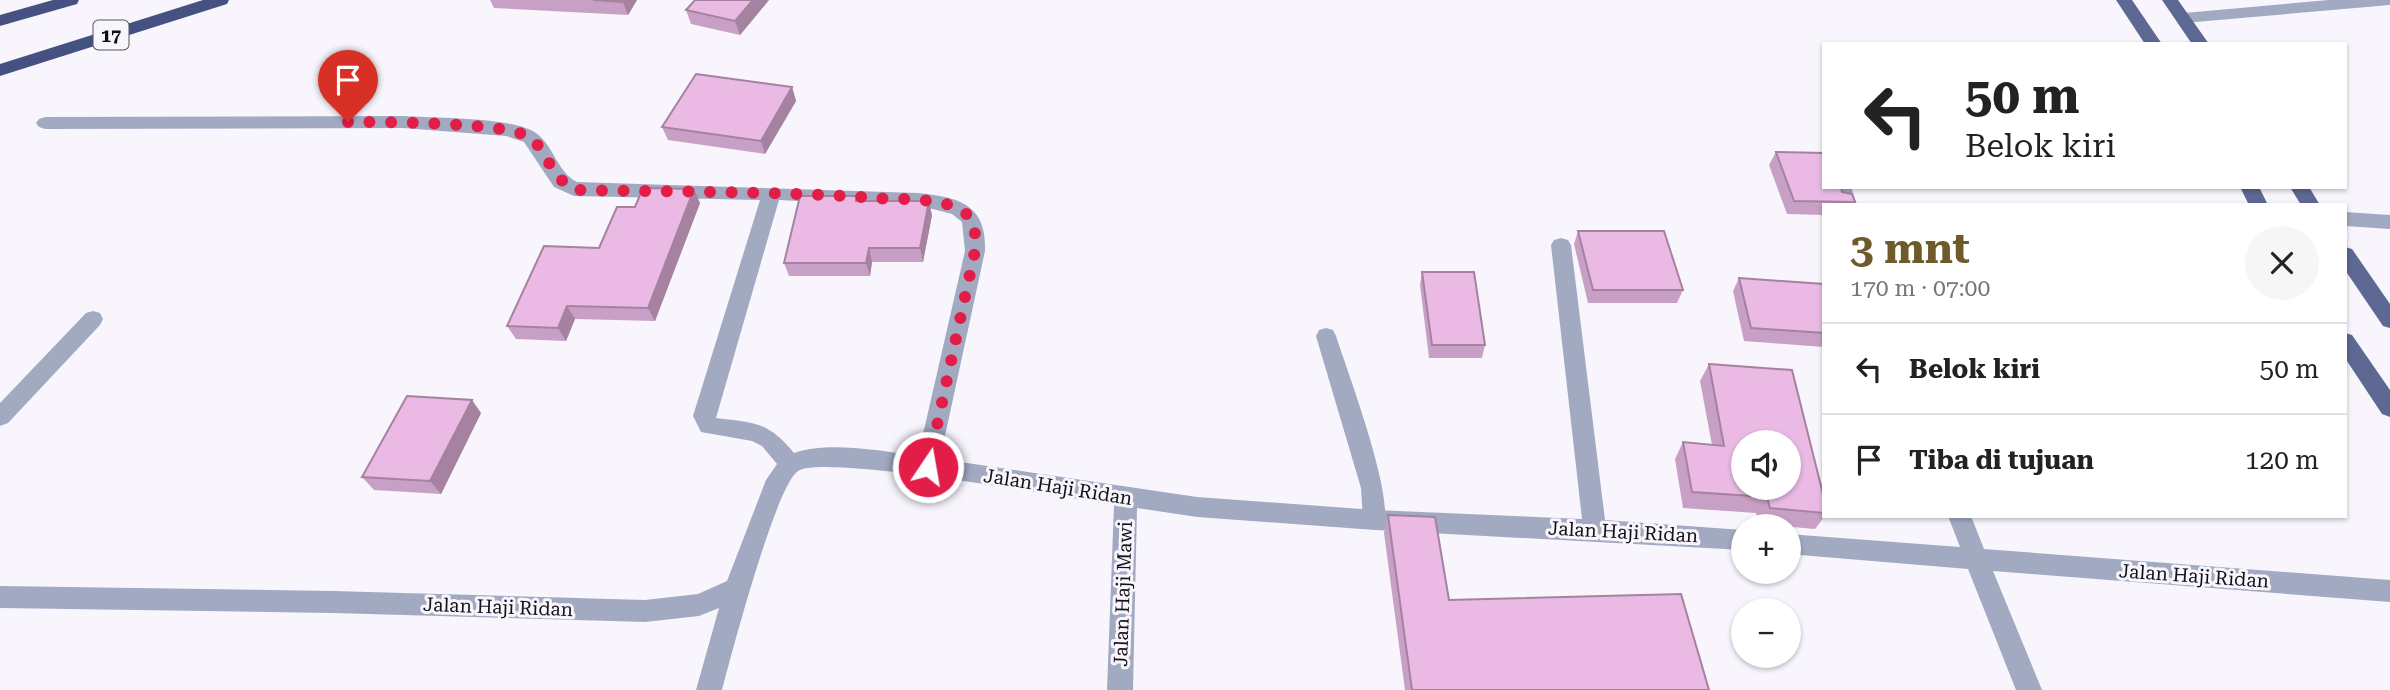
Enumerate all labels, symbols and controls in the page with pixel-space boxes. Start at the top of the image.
road number: 17 [94,20,128,50]
pin [318,50,378,122]
icon: arrive [329,61,367,99]
text: 50 m [1965,68,2080,125]
icon: left [1850,70,1941,161]
text: Belok kiri [1965,127,2116,165]
text: 3 mnt [1850,224,1970,273]
button: close [2245,226,2319,300]
text: 170 m · 07:00 [1850,275,1990,302]
icon: left [1850,350,1888,388]
text: Belok kiri [1909,354,2040,384]
text: 50 m [2260,354,2319,384]
position arrow [891,430,965,504]
map controls [1731,430,1801,668]
button: sound [1731,430,1801,500]
icon: arrive [1850,441,1888,479]
text: Tiba di tujuan [1909,445,2094,475]
text: 120 m [2245,445,2319,475]
street label: Jalan Haji Ridan [982,464,1134,510]
button: + [1731,514,1801,584]
street label: Jalan Haji Ridan [1547,517,1699,547]
street label: Jalan Haji Mawi [1109,521,1137,667]
street label: Jalan Haji Ridan [2118,559,2270,593]
street label: Jalan Haji Ridan [423,593,573,621]
button: − [1731,598,1801,668]

